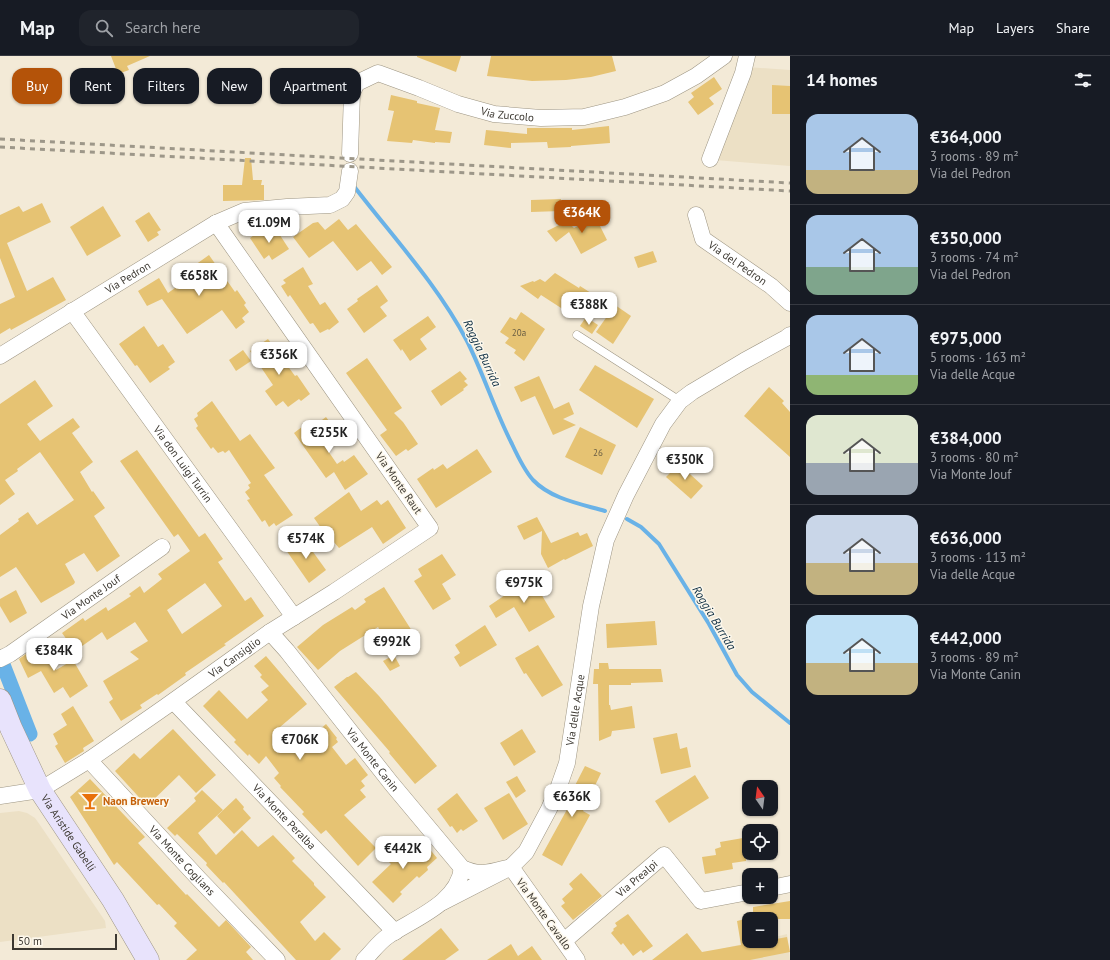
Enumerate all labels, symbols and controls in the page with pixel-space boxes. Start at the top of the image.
search box [79,10,359,46]
text: Map [20,16,55,40]
icon: search [93,17,115,39]
text: Search here [125,18,201,37]
text: Map [948,19,974,37]
text: Layers [996,19,1034,37]
text: Share [1056,19,1090,37]
chip: Buy [12,68,62,104]
chip: Rent [70,68,125,104]
chip: Filters [133,68,199,104]
chip: New [207,68,262,104]
chip: Apartment [270,68,361,104]
text: 14 homes [806,69,877,91]
icon: filters [1072,69,1094,91]
street label: Via Zuccolo [478,103,535,124]
text: €364,000 [930,126,1002,148]
icon: home [838,130,886,178]
text: 3 rooms · 89 m² [930,148,1019,165]
text: Via del Pedron [930,165,1011,182]
pin: €364K [554,200,610,234]
text: €364K [563,204,601,221]
pin: €1.09M [236,210,302,244]
text: €1.09M [247,214,291,231]
text: €350,000 [930,227,1002,249]
icon: home [838,231,886,279]
street label: Via del Pedron [705,237,770,288]
text: 3 rooms · 74 m² [930,249,1019,266]
street label: Via Pedron [102,258,153,297]
pin: €658K [171,263,227,297]
text: Via del Pedron [930,266,1011,283]
text: €658K [180,267,218,284]
pin: €388K [561,292,617,326]
text: €388K [570,296,608,313]
water label: Roggia Burrida [460,317,505,389]
house number: 20a [512,327,526,338]
text: €975,000 [930,327,1002,349]
icon: home [838,331,886,379]
pin: €356K [251,342,307,376]
text: €356K [260,346,298,363]
text: 5 rooms · 163 m² [930,349,1026,366]
text: Via delle Acque [930,366,1015,383]
pin: €255K [301,420,357,454]
street label: Via don Luigi Turrin [150,422,216,505]
text: €255K [310,424,348,441]
text: €384,000 [930,427,1002,449]
icon: home [838,431,886,479]
house number: 26 [593,447,603,458]
pin: €350K [657,447,713,481]
street label: Via Monte Raut [372,449,426,517]
text: 3 rooms · 80 m² [930,449,1019,466]
text: €350K [666,451,704,468]
text: Via Monte Jouf [930,466,1011,483]
pin: €574K [278,526,334,560]
text: €636,000 [930,527,1002,549]
text: €574K [287,530,325,547]
icon: home [838,531,886,579]
text: 3 rooms · 113 m² [930,549,1026,566]
text: Via delle Acque [930,566,1015,583]
pin: €975K [496,570,552,604]
street label: Via Monte Jouf [58,571,123,623]
text: €975K [505,574,543,591]
water label: Roggia Burrida [689,583,740,653]
text: €442,000 [930,627,1002,649]
pin: €992K [364,629,420,663]
icon: home [838,631,886,679]
text: €992K [373,633,411,650]
street label: Via Cansiglio [205,634,263,681]
pin: €384K [26,638,82,672]
text: €384K [35,642,73,659]
text: 3 rooms · 89 m² [930,649,1019,666]
text: Via Monte Canin [930,666,1021,683]
street label: Via delle Acque [563,673,588,748]
street label: Via Monte Canin [343,724,402,794]
pin: €706K [272,727,328,761]
text: €706K [281,731,319,748]
street label: Via Monte Peralba [249,780,319,852]
north arrow [742,780,778,816]
map controls [742,780,778,948]
pin: €636K [544,784,600,818]
text: €636K [553,788,591,805]
street label: Via Aristide Gabelli [37,791,99,874]
bar icon: Naon Brewery [80,791,100,811]
place label: Naon Brewery [103,794,170,808]
street label: Via Monte Coglians [145,822,218,899]
button: locate [742,824,778,860]
pin: €442K [375,836,431,870]
text: €442K [384,840,422,857]
street label: Via Prealpi [612,857,660,901]
button: + [742,868,778,904]
street label: Via Monte Cavallo [513,875,575,953]
button: − [742,912,778,948]
scale bar [12,932,117,951]
text: 50 m [18,934,42,948]

